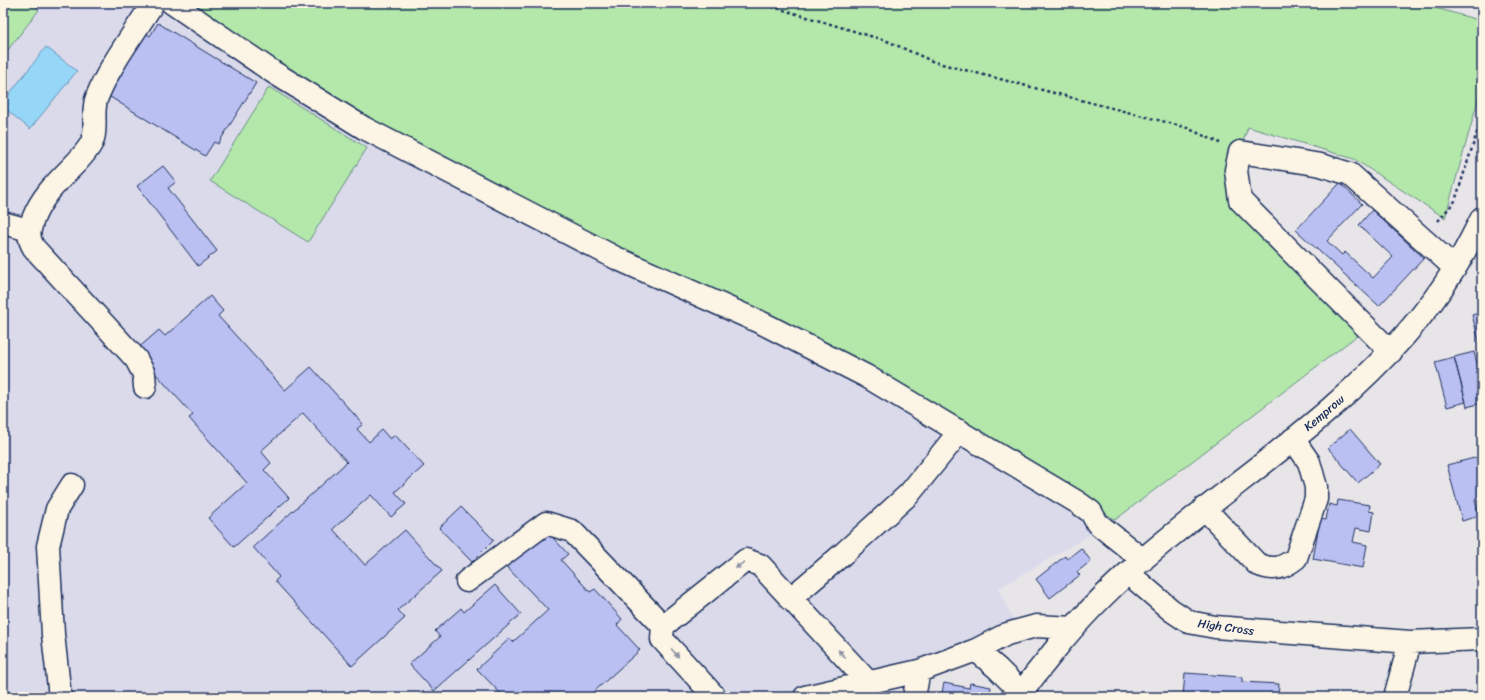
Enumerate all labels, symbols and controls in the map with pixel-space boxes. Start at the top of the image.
street label: Kemprow [1298,389,1350,437]
one-way arrow [734,561,745,569]
street label: High Cross [1196,612,1256,642]
one-way arrow [670,648,680,658]
one-way arrow [837,649,846,659]

